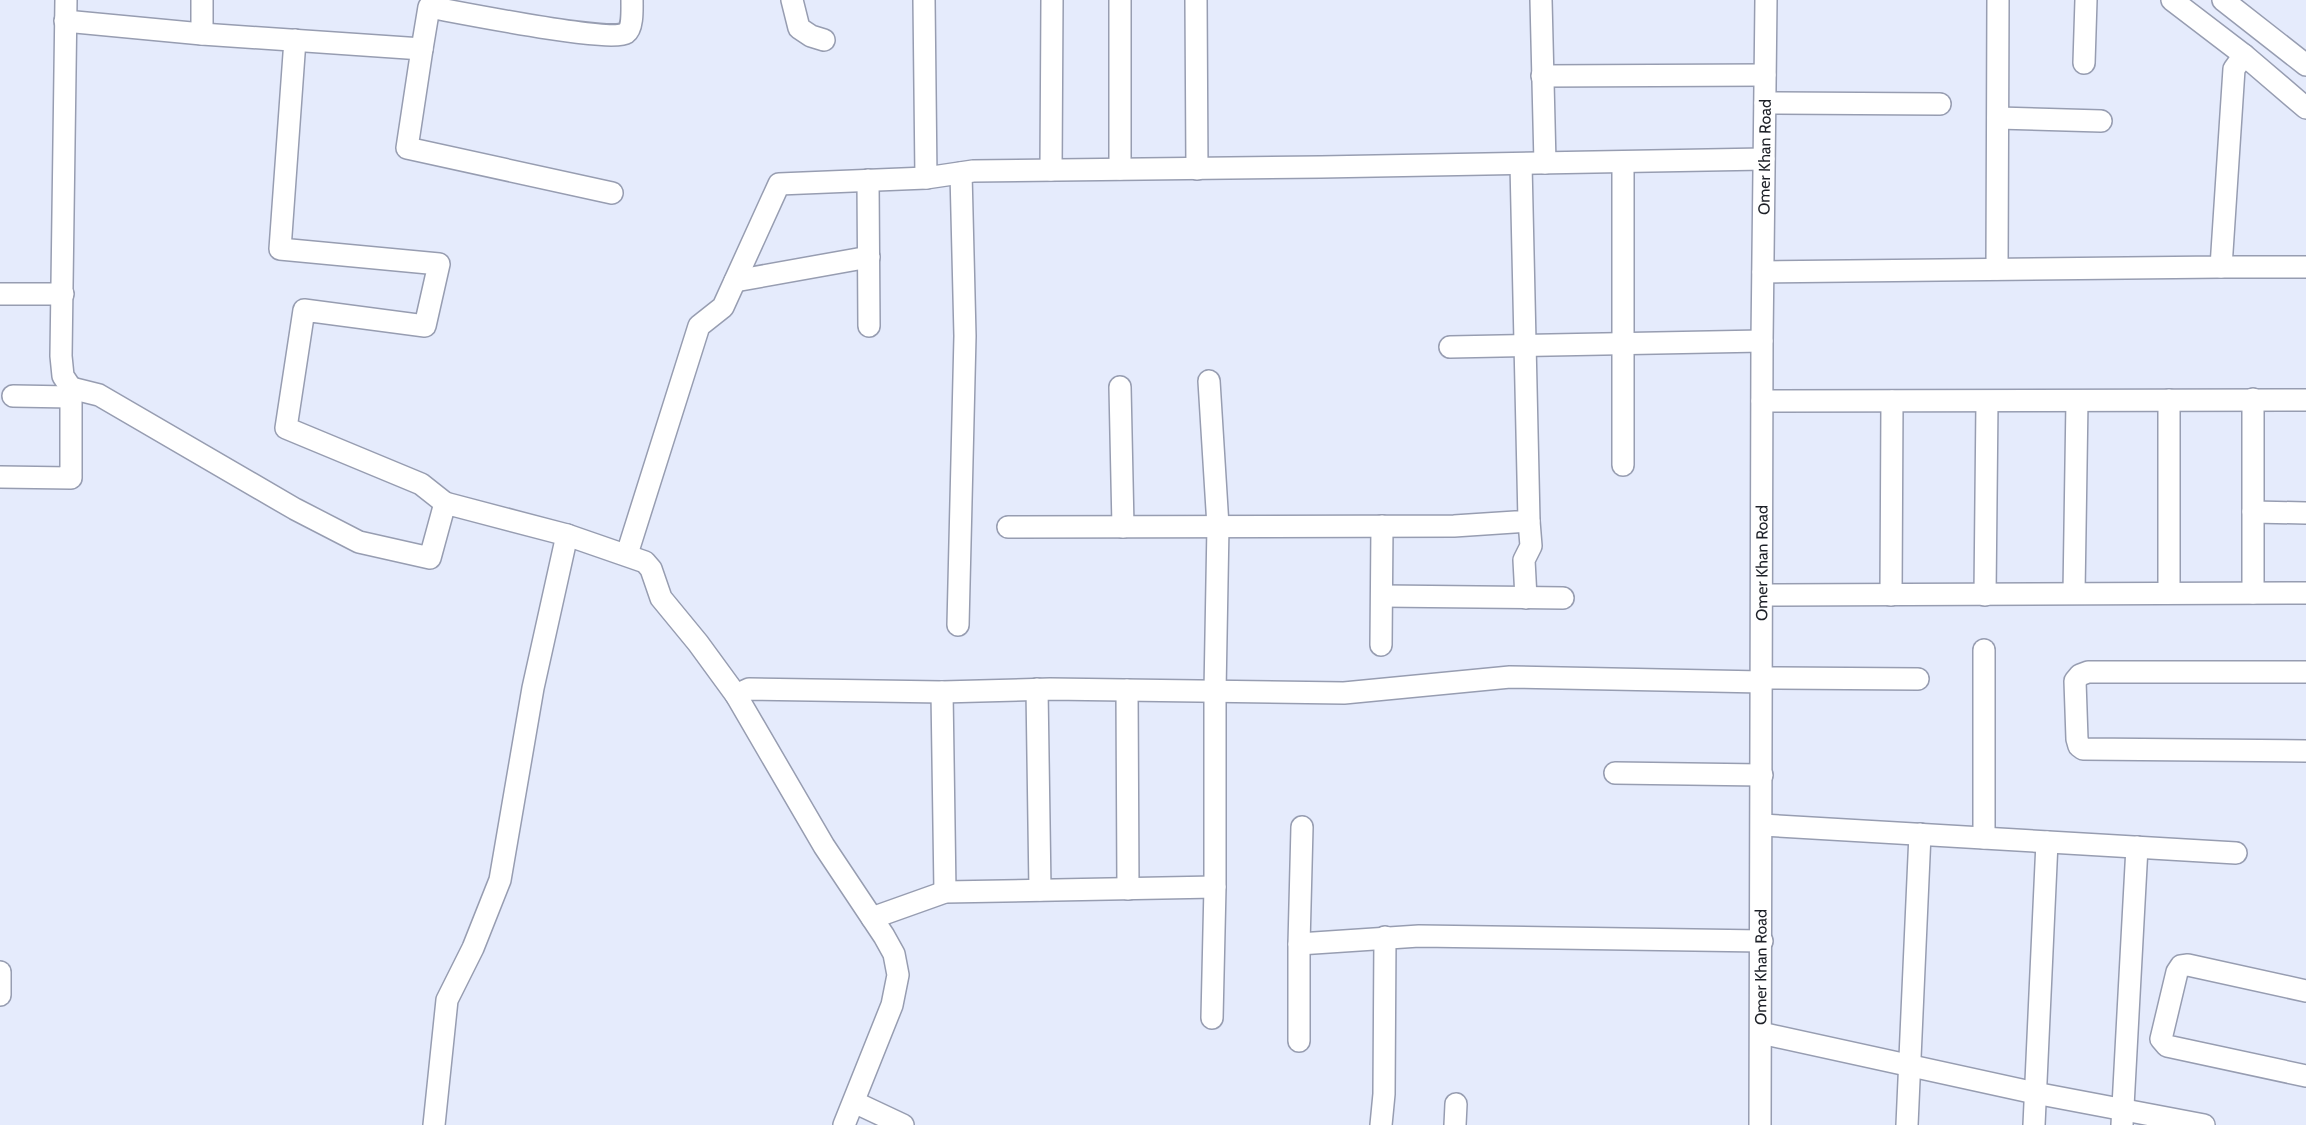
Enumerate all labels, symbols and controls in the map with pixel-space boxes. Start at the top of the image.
street label: Omer Khan Road [1754,99,1775,215]
street label: Omer Khan Road [1752,505,1772,621]
street label: Omer Khan Road [1751,909,1771,1025]

